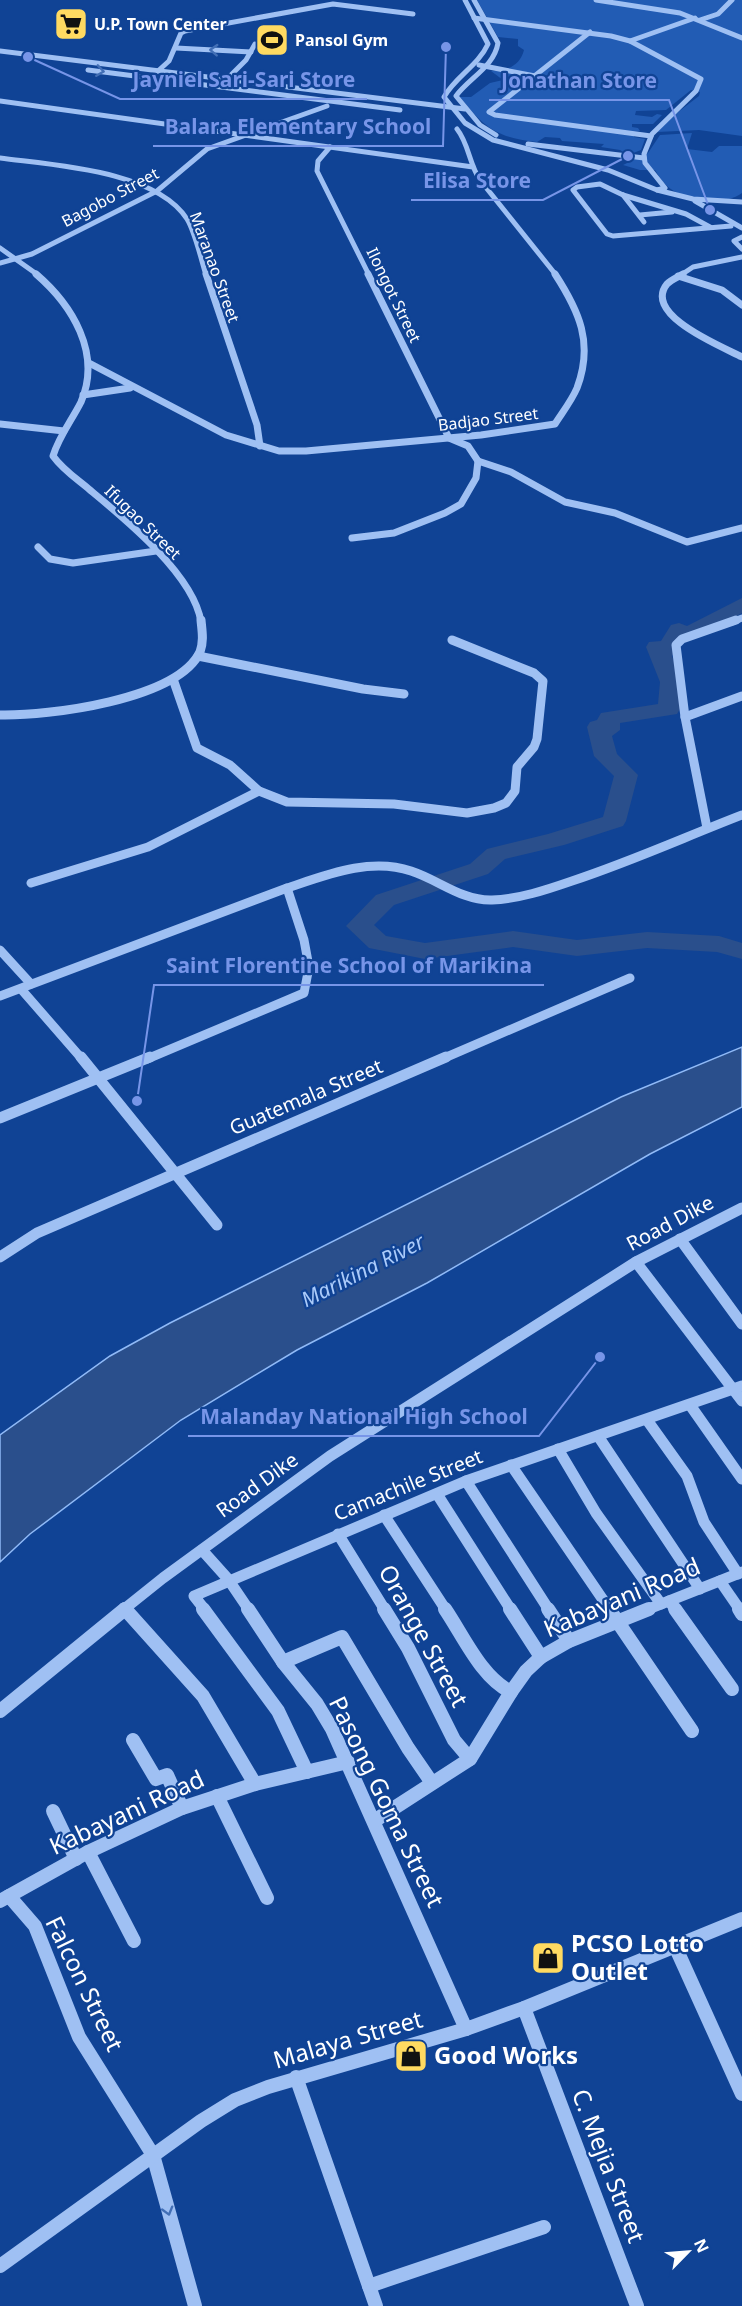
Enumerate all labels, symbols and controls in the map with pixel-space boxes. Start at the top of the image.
supermarket icon: U.P. Town Center [53,6,89,42]
place label: U.P. Town Center [94,13,227,35]
sports icon: Pansol Gym [254,22,290,58]
place label: Pansol Gym [295,29,388,51]
one-way arrow [209,44,218,57]
callout: Jayniel Sari-Sari Store [120,60,367,99]
callout: Jonathan Store [489,61,669,100]
one-way arrow [95,64,104,77]
text: Jayniel Sari-Sari Store [131,65,355,93]
text: Jonathan Store [499,66,657,94]
callout: Balara Elementary School [153,107,443,146]
text: Balara Elementary School [165,112,431,140]
callout: Elisa Store [411,161,543,200]
street label: Bagobo Street [57,162,163,232]
text: Elisa Store [423,166,531,194]
street label: Maranao Street [185,209,245,326]
street label: Ilongot Street [361,244,427,346]
street label: Badjao Street [437,402,540,436]
street label: Ifugao Street [100,480,186,564]
callout: Saint Florentine School of Marikina [154,946,544,985]
text: Saint Florentine School of Marikina [166,951,532,979]
street label: Guatemala Street [225,1052,387,1141]
street label: Road Dike [621,1188,718,1257]
water label: Marikina River [296,1226,430,1313]
callout: Malanday National High School [188,1397,539,1436]
text: Malanday National High School [200,1402,528,1430]
street label: Camachile Street [329,1442,486,1527]
street label: Road Dike [210,1446,303,1523]
street label: Kabayani Road [538,1549,705,1644]
street label: Orange Street [372,1558,477,1713]
street label: Pasong Goma Street [322,1690,453,1913]
street label: Kabayani Road [44,1761,209,1862]
street label: Falcon Street [38,1910,132,2057]
place label: PCSO Lotto Outlet [571,1926,704,1987]
shop icon: PCSO Lotto Outlet [530,1940,566,1976]
street label: Malaya Street [269,2001,426,2076]
shop icon: Good Works [393,2038,429,2074]
place label: Good Works [434,2038,578,2071]
street label: C. Mejia Street [565,2084,654,2247]
one-way arrow [161,2206,174,2216]
north arrow [658,2222,718,2282]
text: N [689,2235,714,2256]

